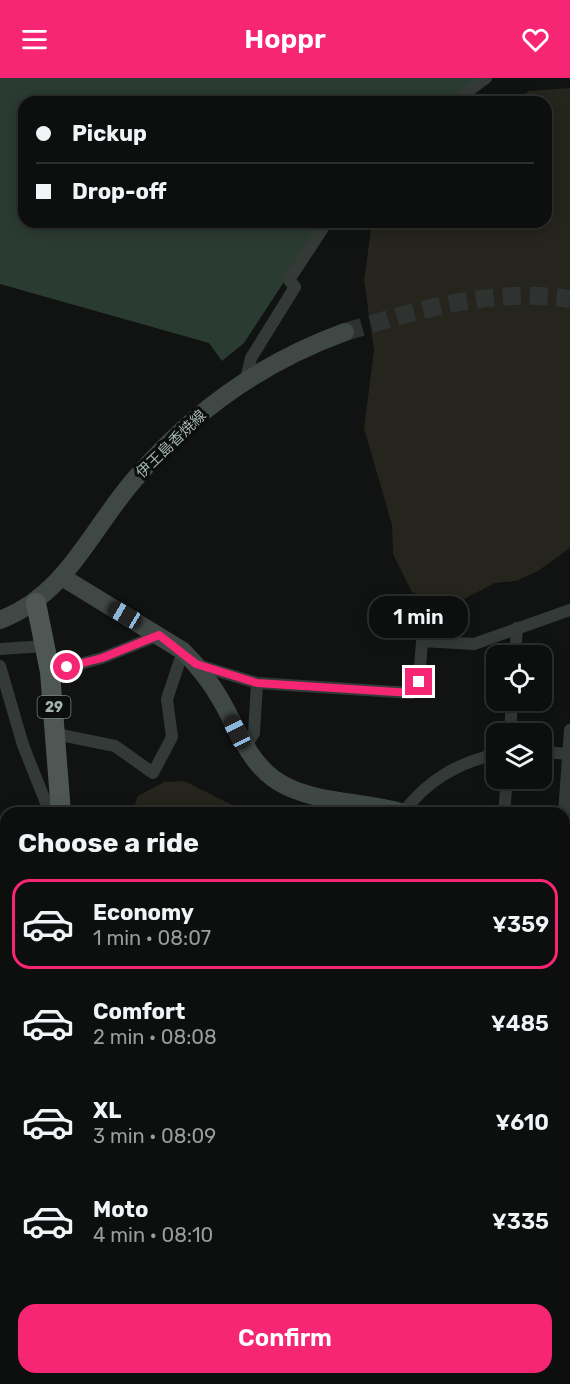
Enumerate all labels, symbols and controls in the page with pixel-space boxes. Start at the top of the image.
icon: menu [18,23,51,56]
text: Hoppr [244,23,326,55]
icon: heart [519,23,552,56]
text: Pickup [72,120,147,147]
text: Drop-off [72,178,167,205]
street label: 伊王島香焼線 [132,406,210,482]
callout: 1 min [370,595,468,637]
car [105,598,145,632]
text: 1 min [393,605,444,629]
map controls [486,645,552,789]
button: locate [486,645,552,711]
route start [53,653,80,680]
route end [405,668,432,695]
road number: 29 [38,696,70,718]
car [221,712,253,752]
button: layers [486,723,552,789]
text: Choose a ride [18,827,199,859]
icon: car [21,897,75,951]
text: Economy [93,899,194,926]
text: ¥359 [492,911,549,938]
text: 1 min · 08:07 [93,926,211,950]
icon: car [21,996,75,1050]
text: Comfort [93,998,185,1025]
text: ¥485 [491,1010,549,1037]
text: 2 min · 08:08 [93,1025,217,1049]
icon: car [21,1095,75,1149]
text: XL [93,1097,121,1124]
text: ¥610 [495,1109,549,1136]
text: 3 min · 08:09 [93,1124,216,1148]
icon: car [21,1194,75,1248]
text: Moto [93,1196,148,1223]
text: ¥335 [492,1208,549,1235]
text: 4 min · 08:10 [93,1223,213,1247]
button: Confirm [18,1304,552,1373]

